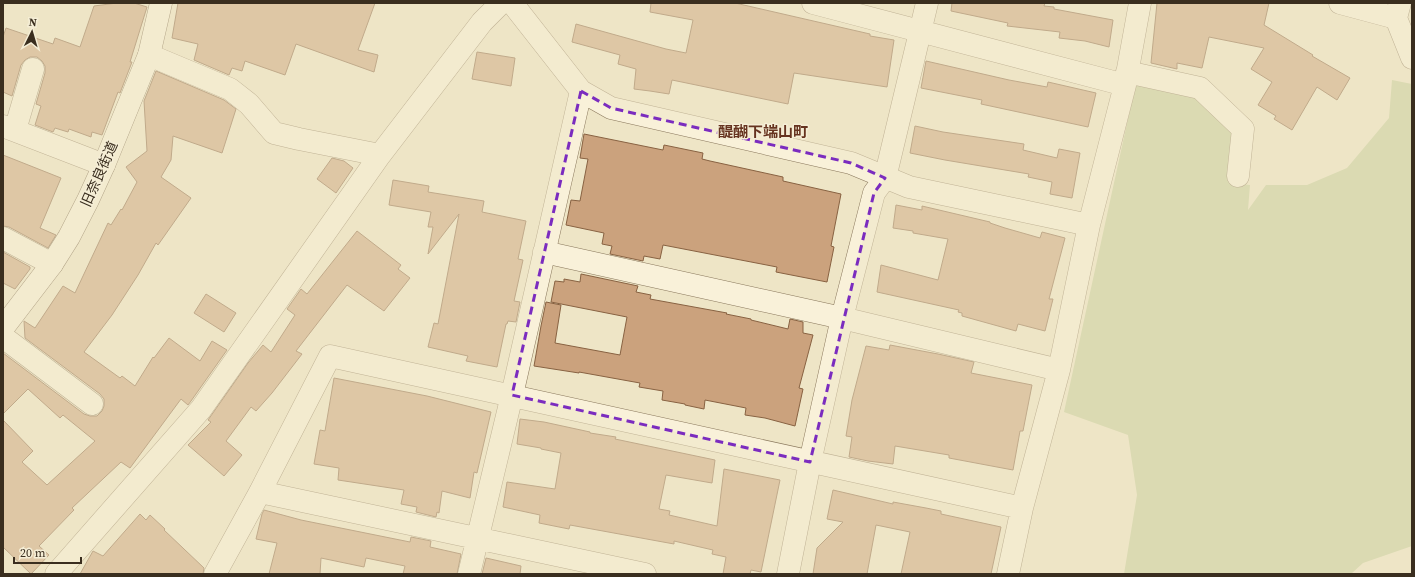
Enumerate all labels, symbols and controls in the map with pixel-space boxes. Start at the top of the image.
north arrow [12,12,52,52]
text: N [28,15,37,30]
district label: 醍醐下端山町 [718,121,808,142]
street label: 旧奈良街道 [76,138,122,210]
scale bar [14,539,81,565]
text: 20 m [20,545,46,561]

